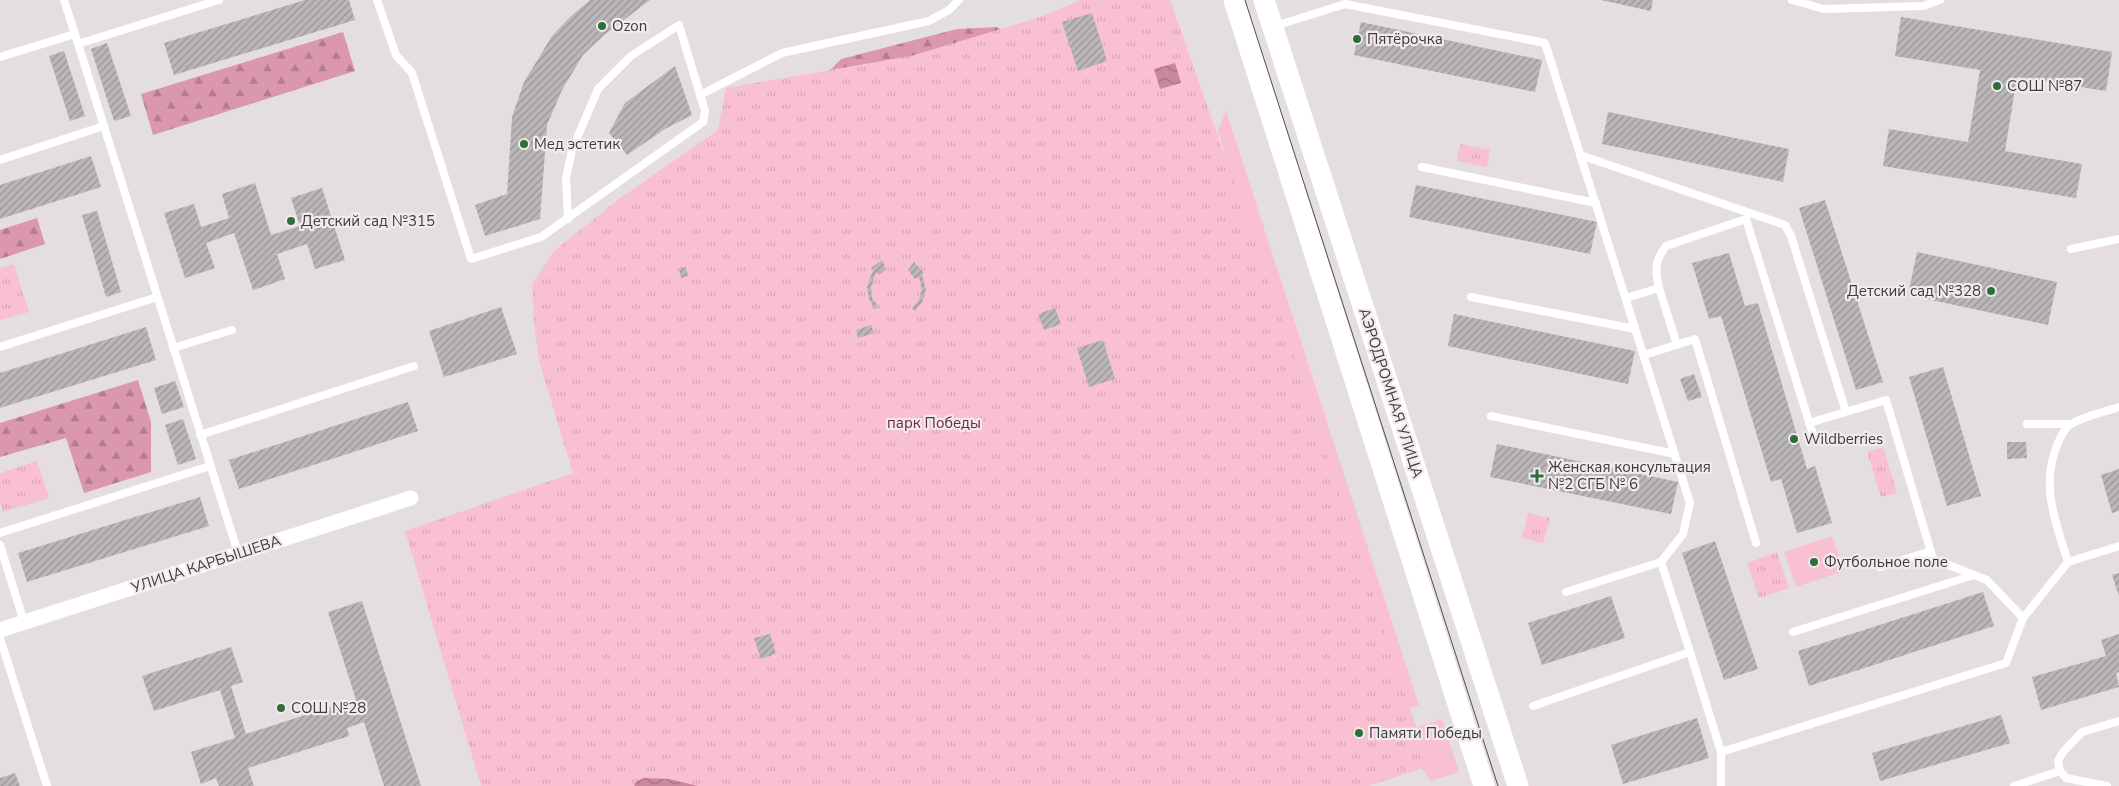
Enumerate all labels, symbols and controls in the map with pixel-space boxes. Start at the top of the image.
place label: Ozon [612,16,647,36]
marker: Ozon [596,20,608,32]
place label: Пятёрочка [1367,29,1443,49]
marker: Пятёрочка [1351,33,1363,45]
place label: СОШ №87 [2007,76,2082,96]
marker: СОШ №87 [1991,80,2003,92]
place label: Мед эстетик [534,134,620,154]
marker: Мед эстетик [518,138,530,150]
place label: Детский сад №315 [301,211,435,231]
marker: Детский сад №315 [285,215,297,227]
place label: Детский сад №328 [1847,281,1981,301]
marker: Детский сад №328 [1985,285,1997,297]
street label: АЭРОДРОМНАЯ УЛИЦА [1354,305,1428,481]
park label: парк Победы [887,413,981,433]
place label: Wildberries [1804,429,1883,449]
marker: Wildberries [1788,433,1800,445]
place label: Женская консультация №2 СГБ № 6 [1548,457,1711,494]
marker: Женская консультация №2 СГБ № 6 [1530,469,1544,483]
street label: УЛИЦА КАРБЫШЕВА [128,530,284,598]
place label: Футбольное поле [1824,552,1948,572]
marker: Футбольное поле [1808,556,1820,568]
place label: СОШ №28 [291,698,366,718]
marker: СОШ №28 [275,702,287,714]
place label: Памяти Победы [1369,723,1482,743]
marker: Памяти Победы [1353,727,1365,739]

